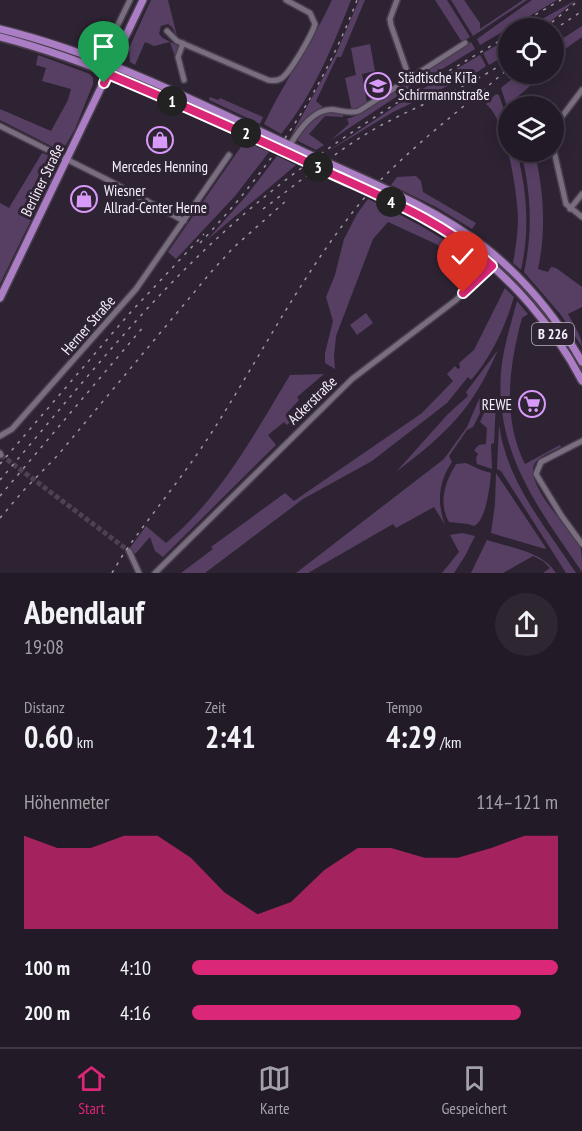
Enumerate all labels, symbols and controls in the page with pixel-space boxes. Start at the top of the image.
map controls [498,18,564,162]
button: locate [498,18,564,84]
pin [78,21,129,83]
icon: arrive [87,30,120,63]
place label: Städtische KiTa Schirrmannstraße [398,68,490,104]
school or university icon: Städtische KiTa Schirrmannstraße [363,71,393,101]
pin: 1 [157,86,187,116]
text: 1 [168,91,176,111]
button: layers [498,96,564,162]
pin: 2 [231,118,261,148]
text: 2 [242,123,250,143]
shop icon: Mercedes Henning [145,125,175,155]
street label: Berliner Straße [16,141,68,219]
pin: 3 [303,152,333,182]
place label: Mercedes Henning [112,157,208,176]
text: 3 [314,157,322,177]
place label: Wiesner Allrad-Center Herne [104,181,207,217]
shop icon: Wiesner Allrad-Center Herne [69,184,99,214]
pin: 4 [376,187,406,217]
text: 4 [387,192,395,212]
pin [437,231,488,293]
icon: check [446,240,479,273]
street label: Herner Straße [57,291,119,359]
road number: B 226 [532,323,574,345]
street label: Ackerstraße [283,372,341,428]
supermarket icon: REWE [517,389,547,419]
place label: REWE [482,395,512,414]
text: Abendlauf [24,590,144,633]
button: share [495,593,558,656]
text: 19:08 [24,634,64,660]
text: Distanz [24,697,65,717]
text: Zeit [205,697,226,717]
text: Tempo [386,697,422,717]
text: 0.60 [24,717,73,756]
text: 2:41 [205,717,256,756]
text: 4:29 [386,717,437,756]
text: km [73,732,93,752]
text: /km [437,732,461,752]
text: Höhenmeter [24,789,110,815]
text: 114–121 m [476,789,558,815]
text: 100 m [24,955,70,981]
text: 4:10 [120,955,151,981]
text: 200 m [24,1000,70,1026]
text: 4:16 [120,1000,151,1026]
tab: Start [75,1062,108,1118]
tab: Karte [258,1062,291,1118]
tab: Gespeichert [441,1062,507,1118]

